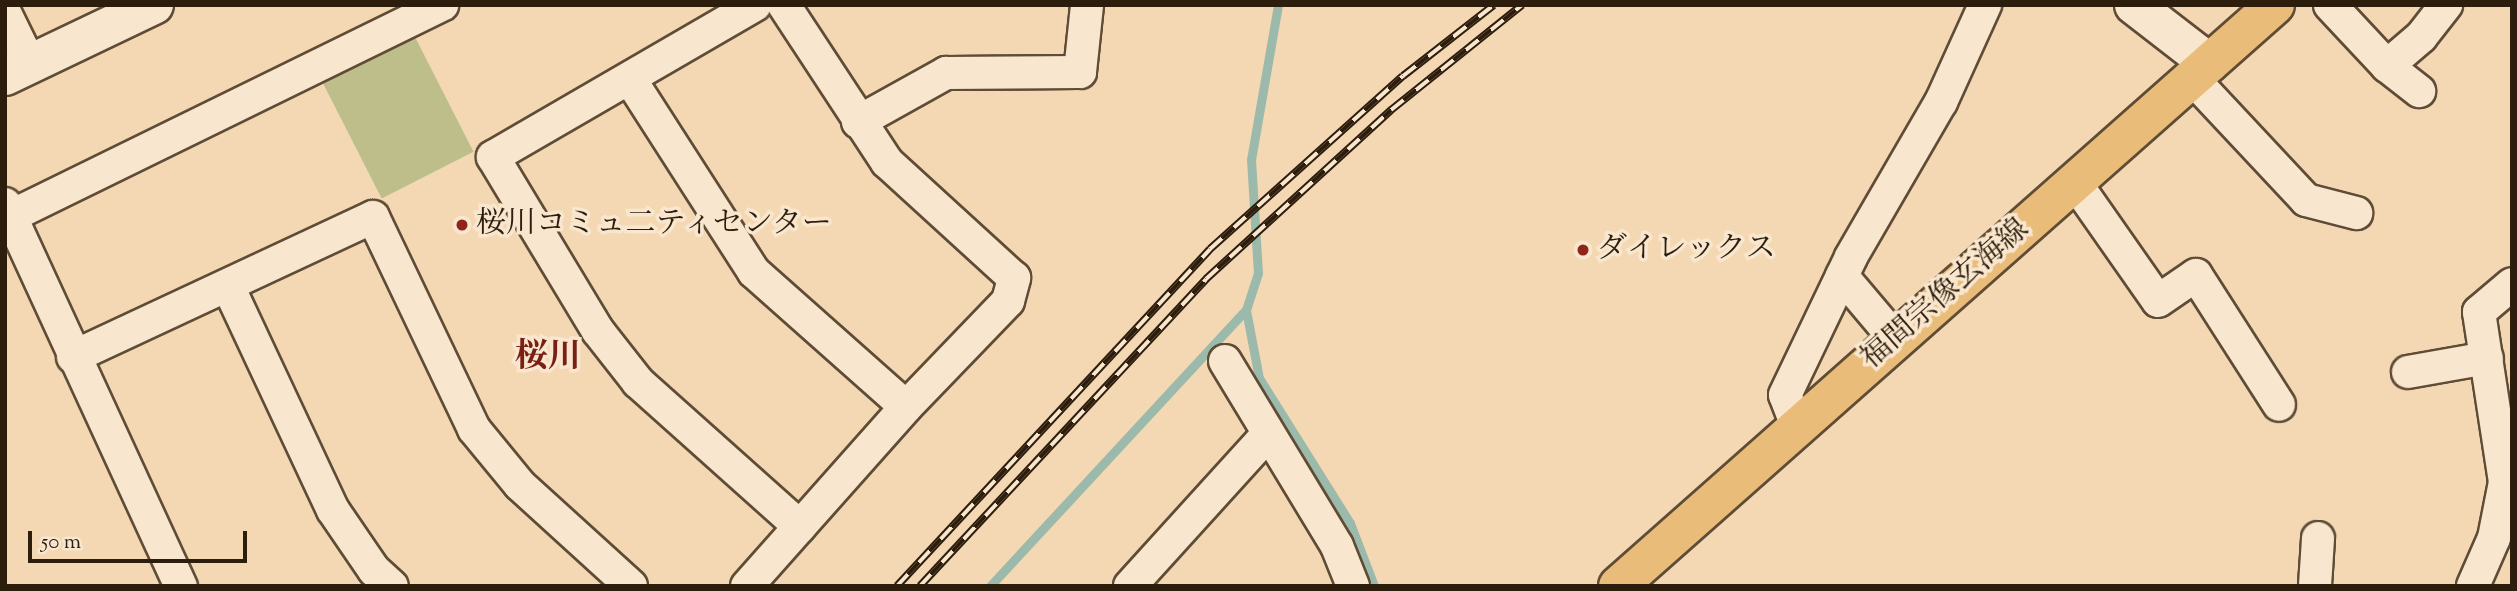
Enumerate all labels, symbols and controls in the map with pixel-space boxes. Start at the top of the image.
place label: 桜川コミュ二ティセンター [476,207,836,243]
street label: 福間宗像玄海線 [1855,213,2037,377]
marker: 桜川コミュ二ティセンター [454,217,470,233]
place label: ダイレックス [1597,232,1777,268]
marker: ダイレックス [1575,242,1591,258]
district label: 桜川 [515,339,581,379]
scale bar [32,518,250,562]
text: 50 m [41,528,81,558]

